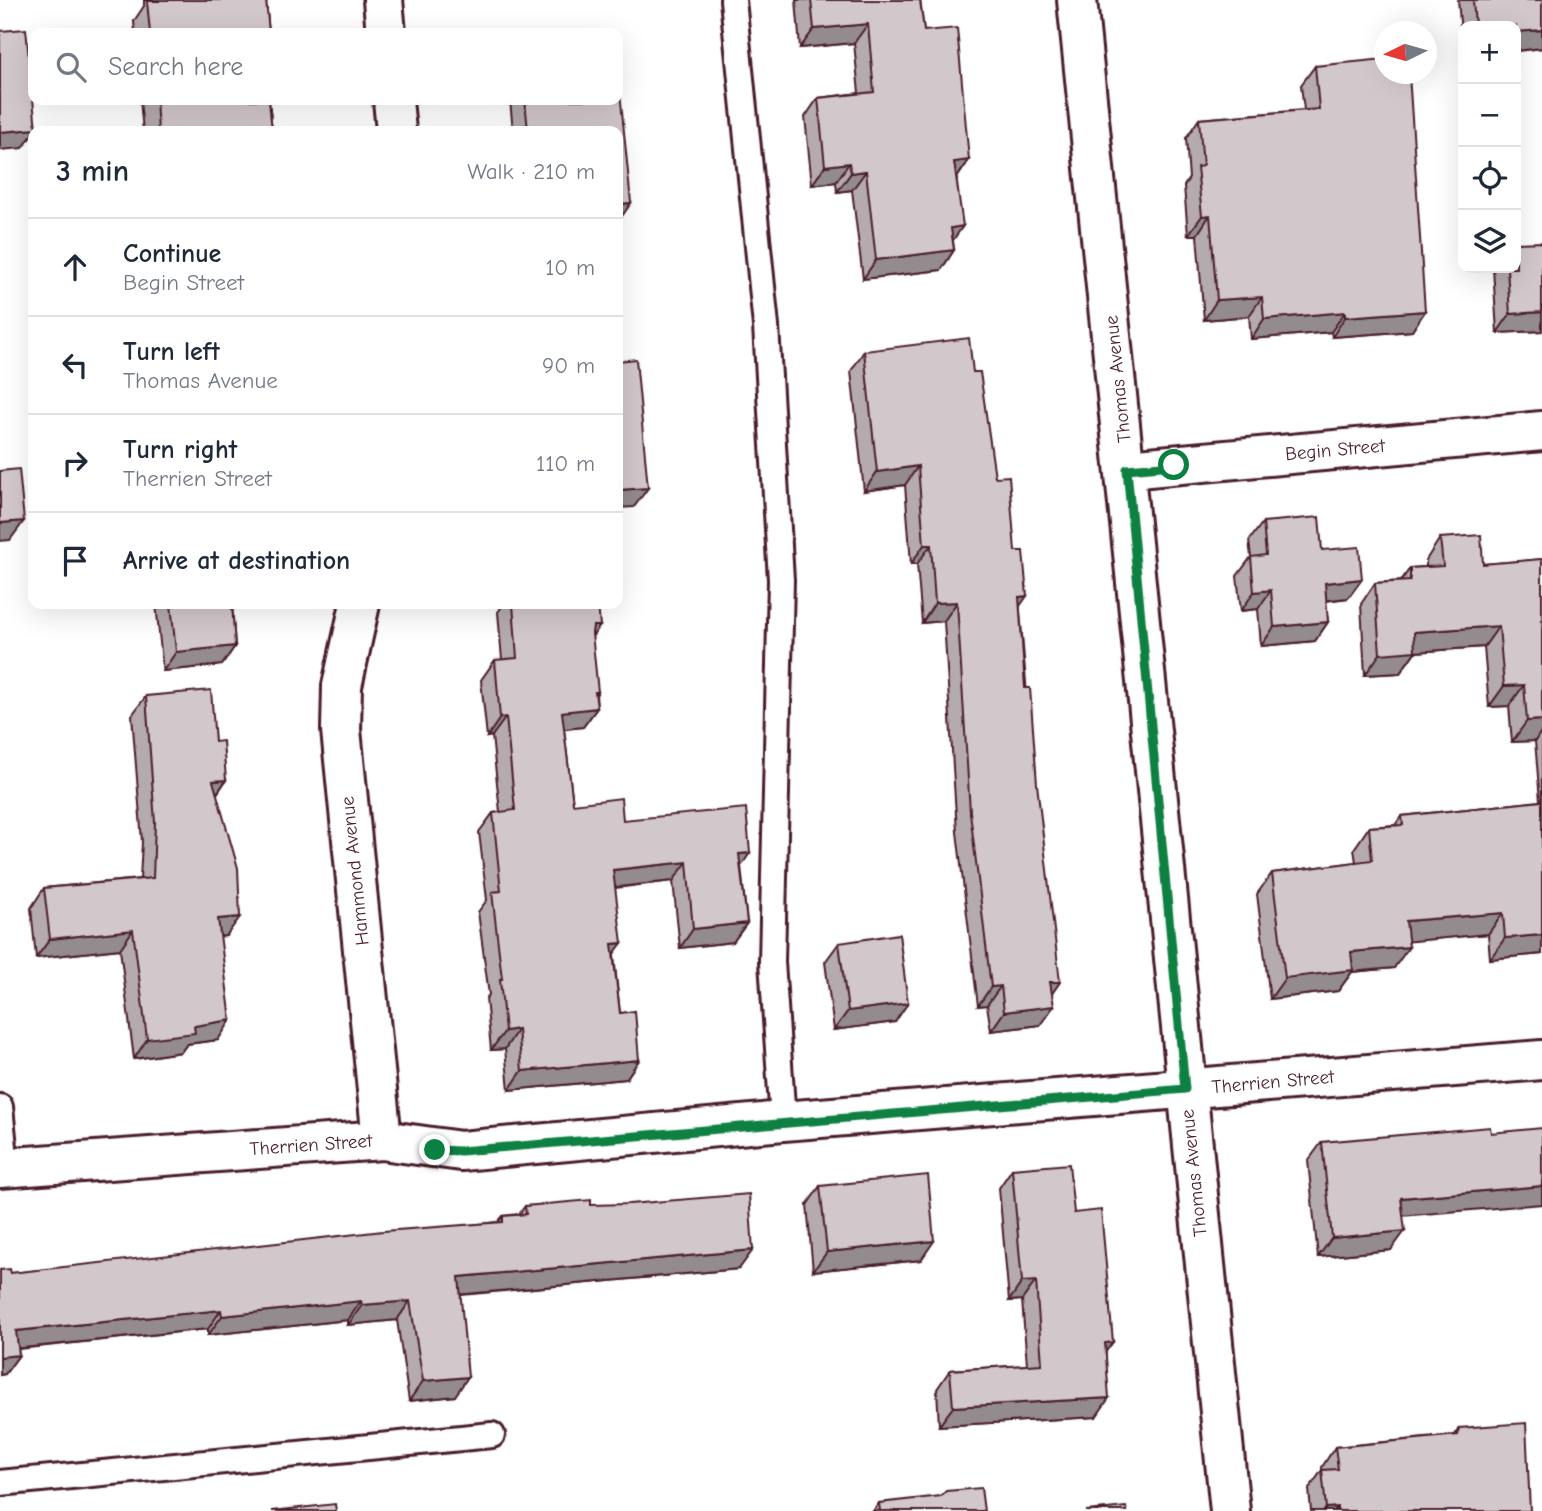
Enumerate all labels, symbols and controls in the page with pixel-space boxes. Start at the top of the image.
north arrow [1374,21,1437,84]
map controls [1458,21,1521,273]
button: + [1458,21,1521,84]
search box [28,28,623,105]
icon: search [52,48,90,86]
text: Search here [108,52,243,82]
button: − [1458,84,1521,147]
button: locate [1458,147,1521,210]
text: 3 min [56,154,129,189]
text: Walk · 210 m [467,158,595,185]
button: layers [1458,210,1521,273]
text: Continue [123,239,221,269]
icon: ahead [56,248,94,286]
text: 10 m [545,254,595,281]
text: Begin Street [123,269,244,296]
street label: Thomas Avenue [1100,314,1136,444]
text: Turn left [123,337,220,367]
icon: left [56,346,94,384]
text: 90 m [542,352,595,379]
text: Thomas Avenue [123,367,278,394]
text: Turn right [123,435,237,465]
street label: Begin Street [1284,435,1386,465]
icon: right [56,444,94,482]
route start [1158,449,1189,480]
text: 110 m [536,450,595,477]
text: Therrien Street [123,465,272,492]
icon: arrive [56,542,94,580]
text: Arrive at destination [123,546,350,576]
street label: Hammond Avenue [336,795,374,947]
street label: Therrien Street [1211,1066,1336,1098]
street label: Thomas Avenue [1176,1108,1212,1238]
street label: Therrien Street [249,1130,374,1160]
route end [419,1134,450,1165]

